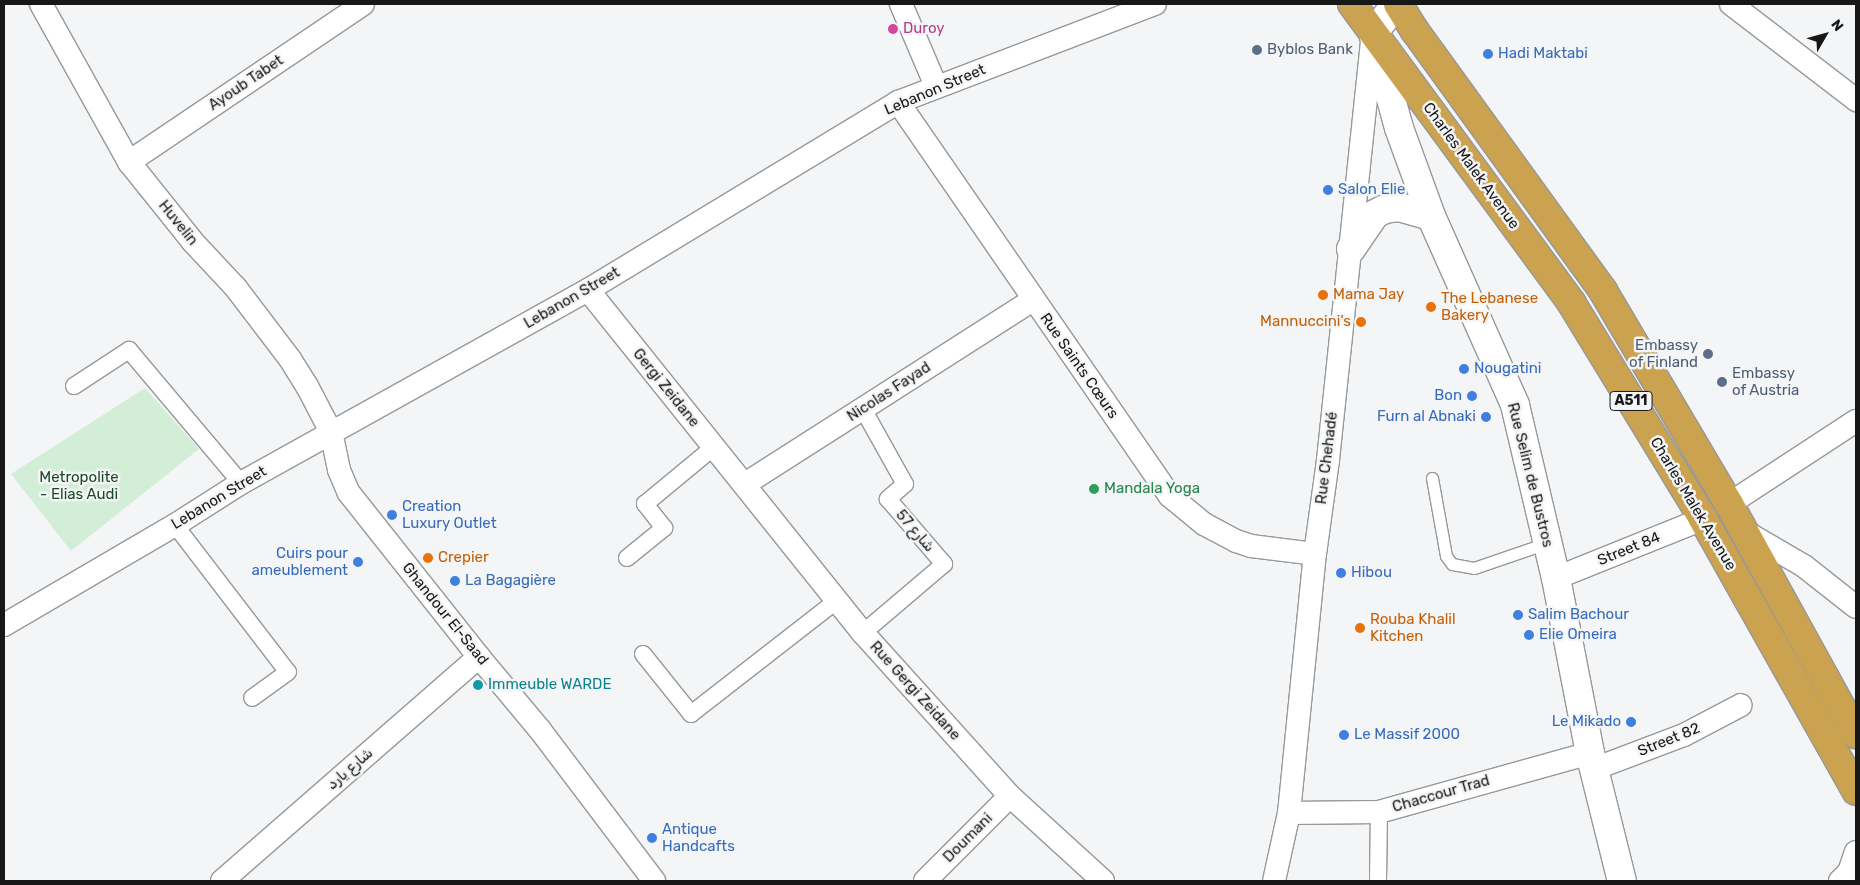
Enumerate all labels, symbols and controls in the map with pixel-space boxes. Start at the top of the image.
north arrow [1800,10,1850,60]
text: N [1827,16,1847,35]
place label: Duroy [903,20,945,38]
marker: Duroy [887,23,899,35]
place label: Byblos Bank [1267,41,1353,59]
marker: Byblos Bank [1251,44,1263,56]
place label: Hadi Maktabi [1498,45,1588,63]
marker: Hadi Maktabi [1482,48,1494,60]
street label: Ayoub Tabet [205,51,287,115]
street label: Lebanon Street [882,61,988,119]
street label: Charles Malek Avenue [1419,99,1523,233]
place label: Salon Elie [1338,181,1405,199]
marker: Salon Elie [1322,184,1334,196]
street label: Huvelin [154,197,202,249]
street label: Lebanon Street [521,263,623,333]
place label: Mama Jay [1333,286,1404,304]
marker: Mama Jay [1317,289,1329,301]
place label: The Lebanese Bakery [1441,289,1538,324]
marker: The Lebanese Bakery [1425,301,1437,313]
street label: Rue Saints Cœurs [1036,310,1122,422]
place label: Mannuccini's [1260,313,1351,331]
marker: Mannuccini's [1355,316,1367,328]
place label: Embassy of Finland [1629,336,1698,371]
street label: Gergi Zeidane [629,345,703,431]
marker: Embassy of Finland [1702,348,1714,360]
street label: Nicolas Fayad [844,358,934,426]
place label: Nougatini [1474,360,1541,378]
marker: Nougatini [1458,363,1470,375]
place label: Embassy of Austria [1732,364,1800,399]
marker: Embassy of Austria [1716,376,1728,388]
place label: Bon [1434,387,1462,405]
marker: Bon [1466,390,1478,402]
road number: A511 [1608,390,1654,412]
street label: Rue Selim de Bustros [1503,401,1557,549]
place label: Furn al Abnaki [1377,408,1476,426]
street label: Rue Chehadé [1312,411,1342,505]
marker: Furn al Abnaki [1480,411,1492,423]
street label: Charles Malek Avenue [1646,434,1740,574]
street label: Lebanon Street [168,463,270,533]
park label: Metropolite - Elias Audi [39,468,119,503]
place label: Mandala Yoga [1104,480,1200,498]
marker: Mandala Yoga [1088,483,1100,495]
place label: Creation Luxury Outlet [402,497,497,532]
street label: شارع 57 [892,506,938,556]
marker: Creation Luxury Outlet [386,509,398,521]
street label: Street 84 [1595,528,1663,570]
place label: Cuirs pour ameublement [251,544,348,579]
place label: Crepier [438,549,489,567]
marker: Crepier [422,552,434,564]
marker: Cuirs pour ameublement [352,556,364,568]
street label: Ghandour El-Saad [398,559,492,669]
place label: Hibou [1351,564,1392,582]
marker: Hibou [1335,567,1347,579]
place label: La Bagagière [465,572,556,590]
marker: La Bagagière [449,575,461,587]
place label: Salim Bachour [1528,606,1629,624]
marker: Salim Bachour [1512,609,1524,621]
place label: Rouba Khalil Kitchen [1370,610,1456,645]
marker: Rouba Khalil Kitchen [1354,622,1366,634]
place label: Elie Omeira [1539,626,1617,644]
marker: Elie Omeira [1523,629,1535,641]
street label: Rue Gergi Zeidane [866,638,964,744]
place label: Immeuble WARDE [488,676,612,694]
marker: Immeuble WARDE [472,679,484,691]
place label: Le Mikado [1552,713,1621,731]
marker: Le Mikado [1625,716,1637,728]
street label: Street 82 [1635,719,1703,761]
place label: Le Massif 2000 [1354,726,1460,744]
marker: Le Massif 2000 [1338,729,1350,741]
street label: شارع يارد [323,744,377,794]
street label: Chaccour Trad [1390,771,1492,817]
street label: Doumani [940,810,996,866]
place label: Antique Handcafts [662,820,735,855]
marker: Antique Handcafts [646,832,658,844]

